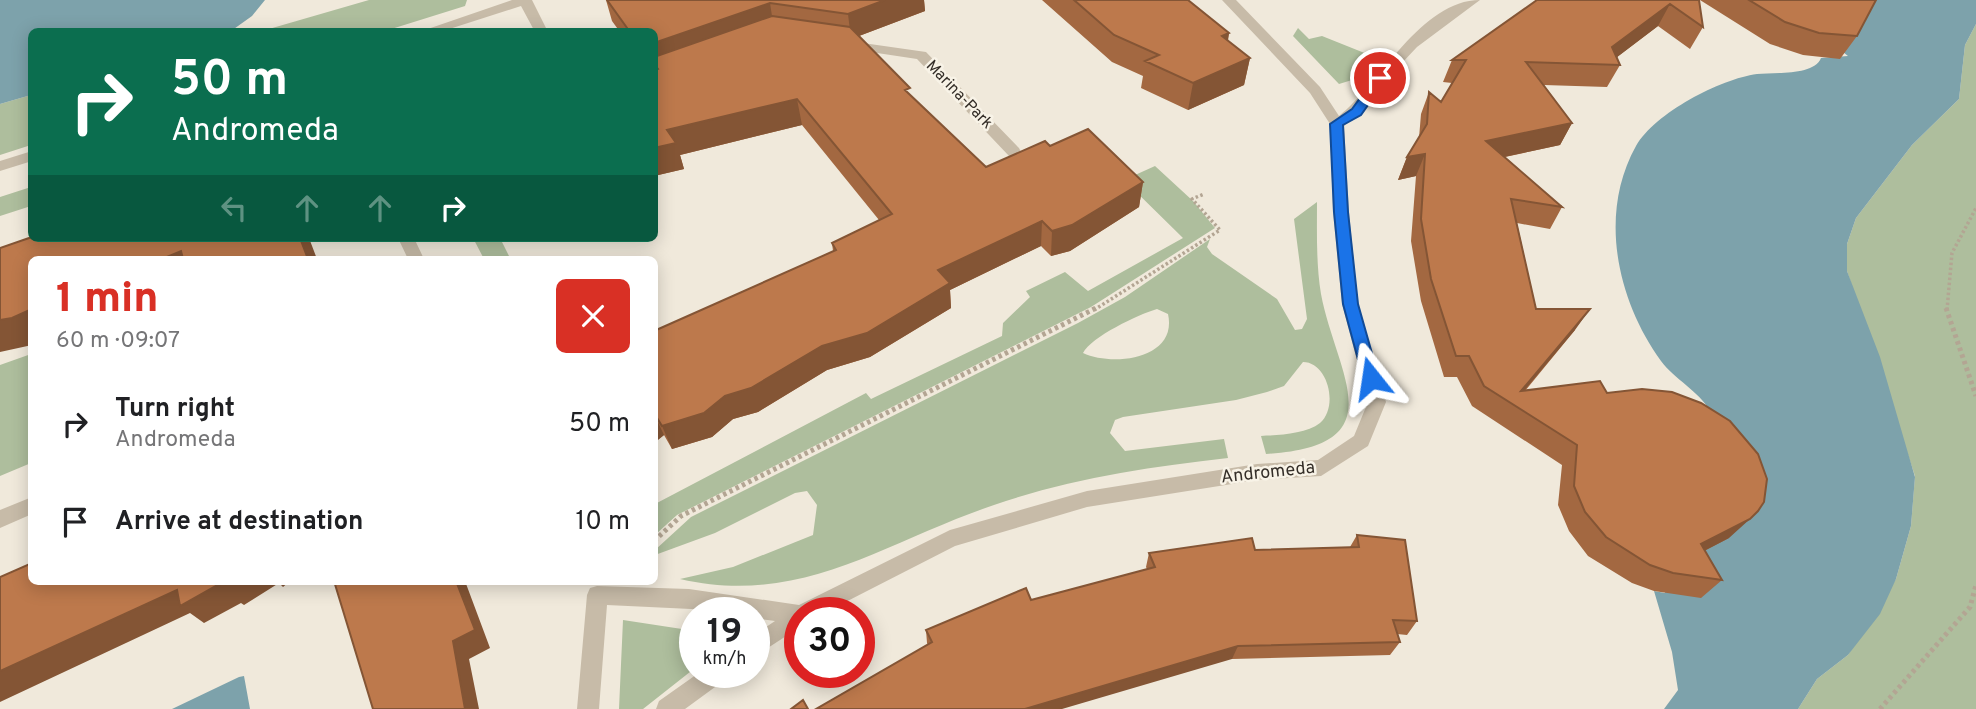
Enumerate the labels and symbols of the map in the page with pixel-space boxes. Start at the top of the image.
pin [1350,48,1410,108]
street label: Marina-Park [921,56,997,134]
position arrow [1334,341,1408,415]
street label: Andromeda [1220,457,1316,489]
speed limit sign: 30 [784,597,875,688]

